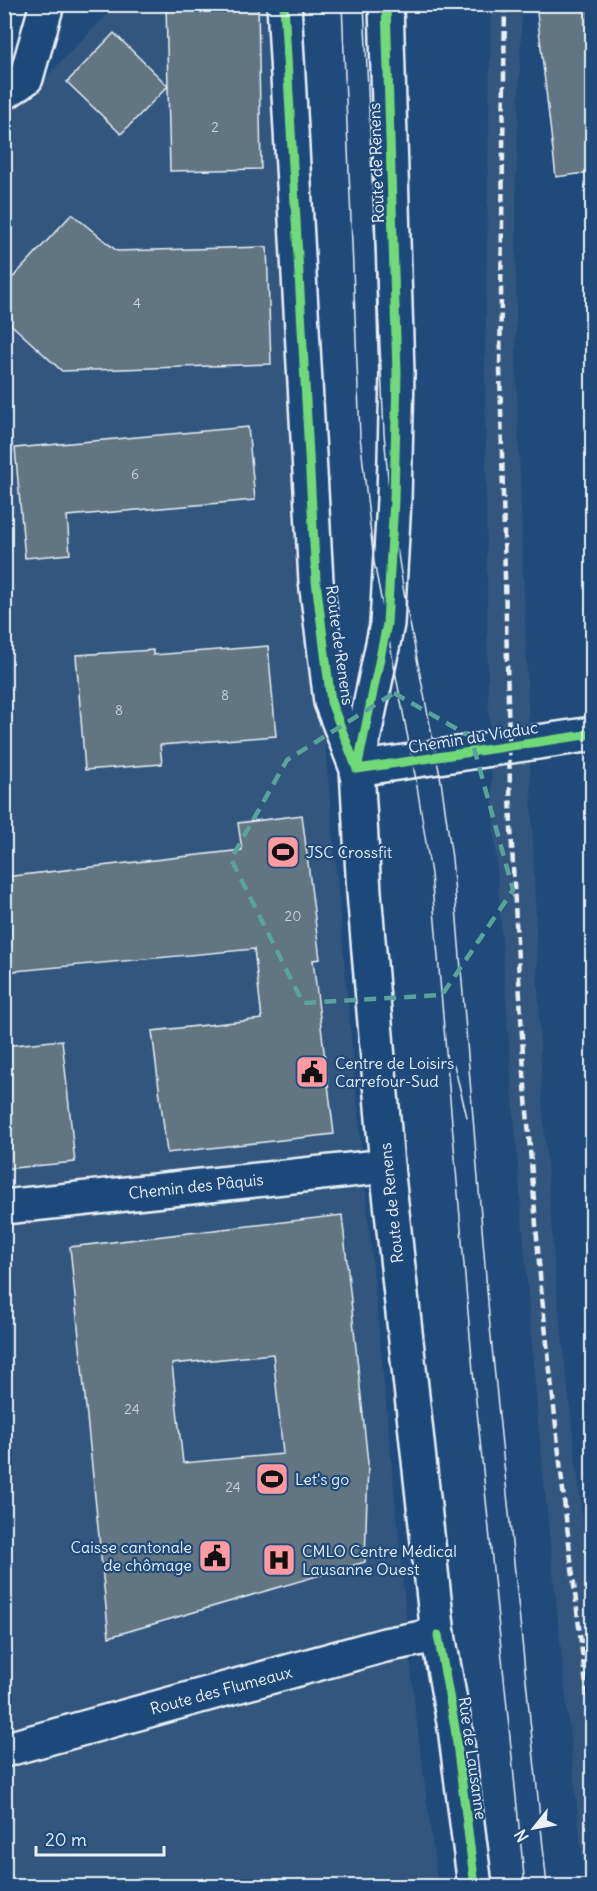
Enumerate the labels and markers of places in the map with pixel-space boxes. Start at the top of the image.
sports icon: JSC Crossfit [265,834,301,870]
place label: JSC Crossfit [306,842,393,862]
place label: Centre de Loisirs Carrefour-Sud [335,1053,454,1091]
public building icon: Centre de Loisirs Carrefour-Sud [294,1054,330,1090]
sports icon: Let's go [254,1461,290,1497]
place label: Let's go [295,1469,349,1489]
place label: Caisse cantonale de chômage [71,1537,192,1575]
public building icon: Caisse cantonale de chômage [197,1538,233,1574]
place label: CMLO Centre Médical Lausanne Ouest [302,1541,457,1579]
hospital icon: CMLO Centre Médical Lausanne Ouest [261,1542,297,1578]

